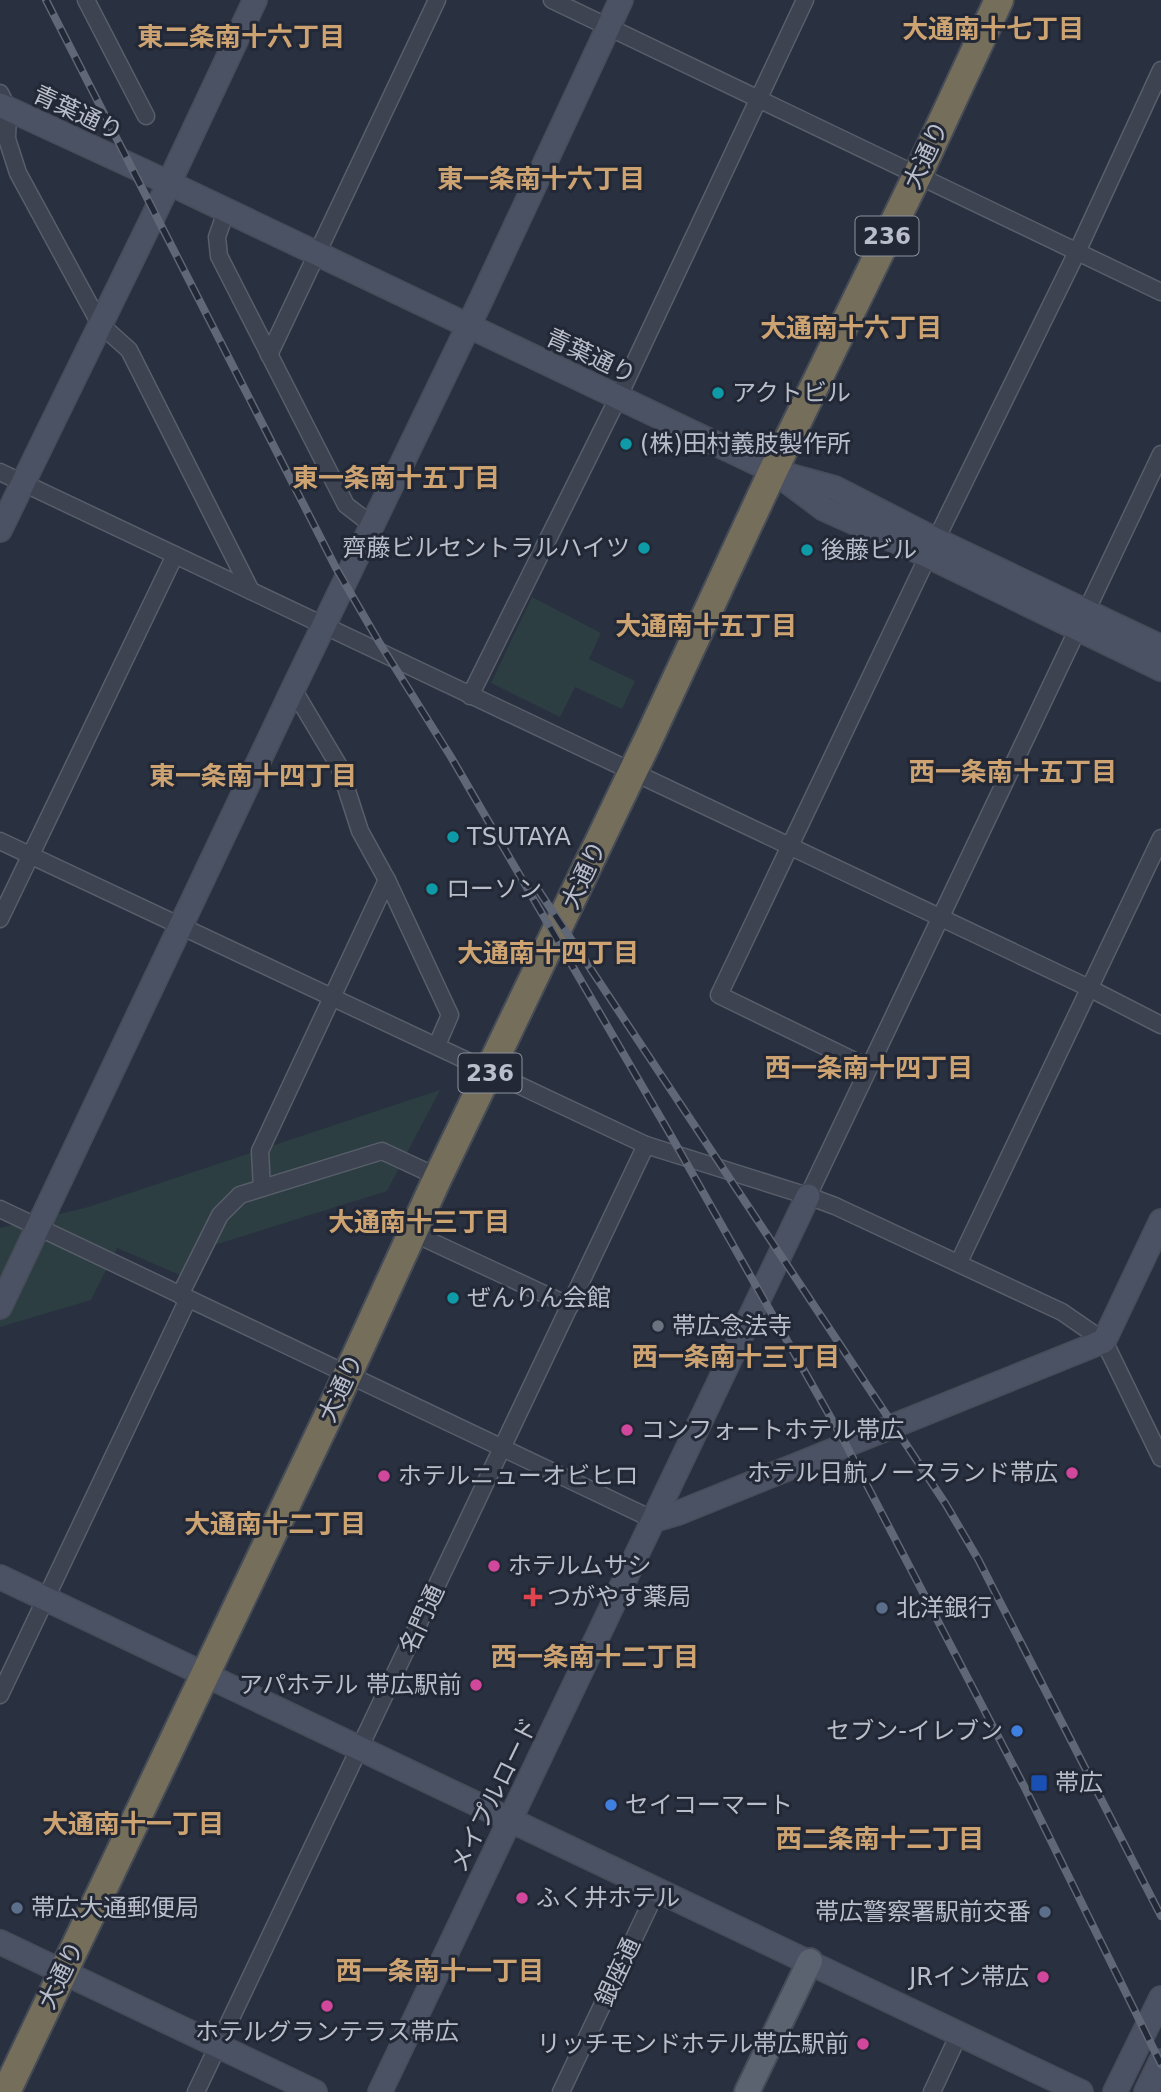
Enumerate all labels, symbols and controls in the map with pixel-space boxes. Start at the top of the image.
district label: 大通南十七丁目 [902,14,1084,44]
district label: 東二条南十六丁目 [137,22,345,52]
street label: 青葉通り [29,80,127,146]
street label: 大通り [898,116,954,194]
district label: 東一条南十六丁目 [437,164,645,194]
road number: 236 [856,216,918,256]
district label: 大通南十六丁目 [760,313,942,343]
street label: 青葉通り [542,323,640,389]
place label: アクトビル [732,379,851,407]
marker: アクトビル [710,385,726,401]
place label: (株)田村義肢製作所 [640,430,851,458]
marker: (株)田村義肢製作所 [618,436,634,452]
district label: 東一条南十五丁目 [292,463,500,493]
place label: 齊藤ビルセントラルハイツ [342,534,630,562]
place label: 後藤ビル [821,536,917,564]
marker: 齊藤ビルセントラルハイツ [636,540,652,556]
marker: 後藤ビル [799,542,815,558]
district label: 大通南十五丁目 [615,611,797,641]
district label: 西一条南十五丁目 [909,757,1117,787]
district label: 東一条南十四丁目 [149,761,357,791]
place label: TSUTAYA [466,823,572,851]
marker: TSUTAYA [445,829,461,845]
street label: 大通り [556,836,612,914]
place label: ローソン [446,875,542,903]
marker: ローソン [424,881,440,897]
district label: 大通南十四丁目 [457,938,639,968]
district label: 西一条南十四丁目 [765,1053,973,1083]
road number: 236 [458,1054,522,1092]
district label: 大通南十三丁目 [328,1207,510,1237]
place label: ぜんりん会館 [467,1284,611,1312]
marker: ぜんりん会館 [445,1290,461,1306]
place label: 帯広念法寺 [672,1312,792,1340]
marker: 帯広念法寺 [650,1318,666,1334]
district label: 西一条南十三丁目 [632,1342,840,1372]
street label: 大通り [313,1349,369,1427]
place label: コンフォートホテル帯広 [641,1416,904,1444]
marker: コンフォートホテル帯広 [619,1422,635,1438]
place label: ホテル日航ノースランド帯広 [747,1459,1058,1487]
place label: ホテルニューオビヒロ [398,1462,638,1490]
marker: ホテル日航ノースランド帯広 [1064,1465,1080,1481]
marker: ホテルニューオビヒロ [376,1468,392,1484]
district label: 大通南十二丁目 [184,1509,366,1539]
place label: ホテルムサシ [508,1552,652,1580]
marker: ホテルムサシ [486,1558,502,1574]
street label: 名門通 [394,1580,450,1658]
place label: つがやす薬局 [547,1583,691,1611]
marker: つがやす薬局 [525,1589,541,1605]
place label: 北洋銀行 [896,1594,992,1622]
marker: 北洋銀行 [874,1600,890,1616]
district label: 西一条南十二丁目 [491,1642,699,1672]
place label: アパホテル 帯広駅前 [239,1671,462,1699]
marker: アパホテル 帯広駅前 [468,1677,484,1693]
street label: メイプルロード [445,1713,543,1877]
place label: セブン-イレブン [826,1717,1003,1745]
marker: セブン-イレブン [1009,1723,1025,1739]
place label: 帯広 [1055,1769,1103,1797]
marker: 帯広 [1029,1773,1049,1793]
place label: セイコーマート [625,1791,793,1819]
marker: セイコーマート [603,1797,619,1813]
district label: 大通南十一丁目 [42,1809,224,1839]
district label: 西二条南十二丁目 [776,1824,984,1854]
place label: ふく井ホテル [536,1884,680,1912]
marker: ふく井ホテル [514,1890,530,1906]
place label: 帯広大通郵便局 [31,1894,199,1922]
place label: 帯広警察署駅前交番 [815,1898,1031,1926]
marker: 帯広大通郵便局 [9,1900,25,1916]
marker: 帯広警察署駅前交番 [1037,1904,1053,1920]
street label: 銀座通 [590,1933,646,2011]
street label: 大通り [33,1937,89,2013]
district label: 西一条南十一丁目 [336,1956,544,1986]
place label: JRイン帯広 [907,1963,1029,1991]
marker: JRイン帯広 [1035,1969,1051,1985]
marker: ホテルグランテラス帯広 [319,1998,335,2014]
place label: ホテルグランテラス帯広 [195,2018,459,2046]
place label: リッチモンドホテル帯広駅前 [537,2030,849,2058]
marker: リッチモンドホテル帯広駅前 [855,2036,871,2052]

